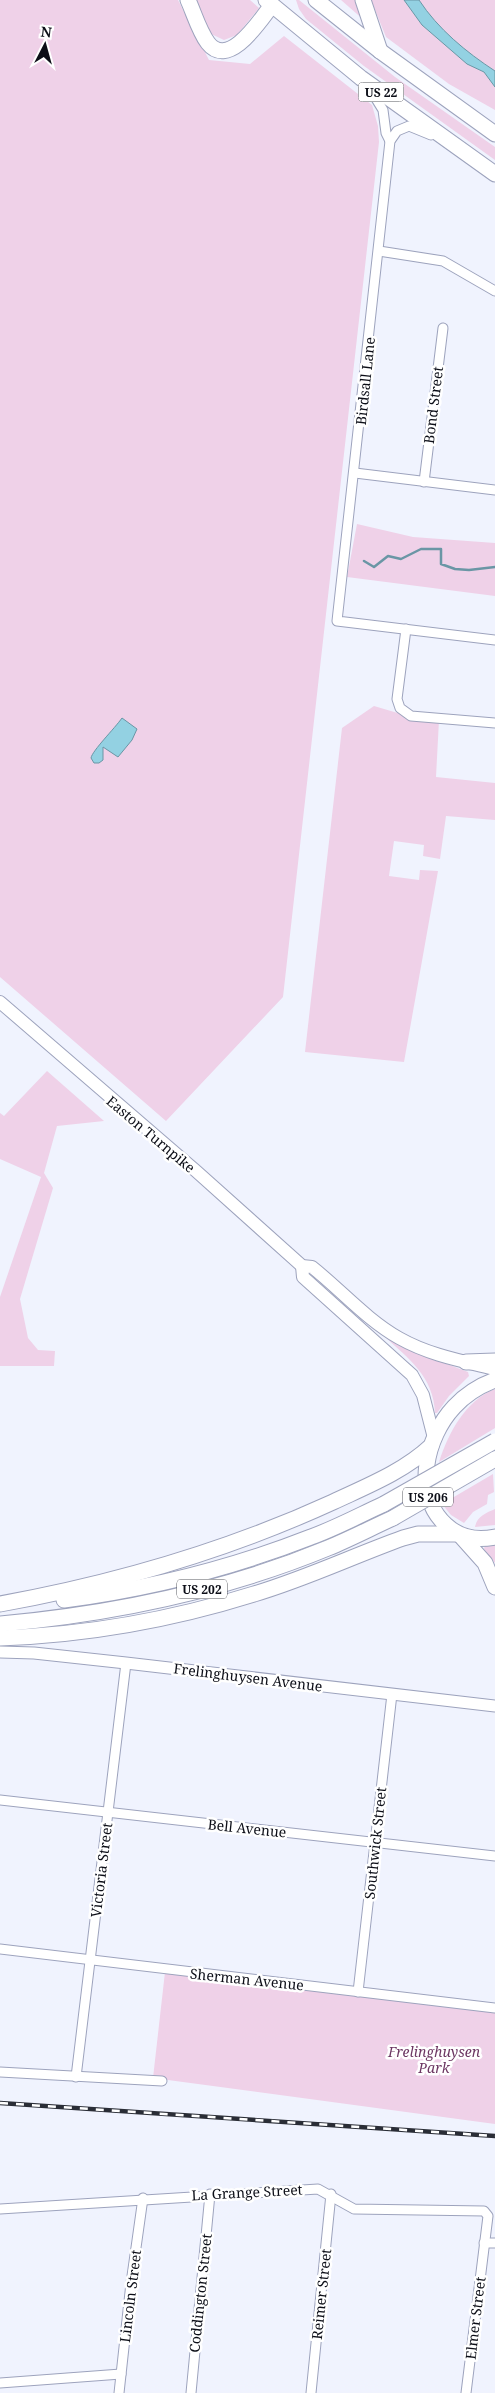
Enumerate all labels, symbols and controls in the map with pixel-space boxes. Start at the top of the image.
north arrow [20,20,70,70]
text: N [40,22,53,42]
road number: US 22 [358,82,404,101]
street label: Birdsall Lane [351,336,379,426]
street label: Bond Street [419,365,447,445]
street label: Easton Turnpike [103,1091,199,1177]
road number: US 206 [403,1488,453,1506]
road number: US 202 [177,1580,227,1598]
street label: Frelinghuysen Avenue [172,1658,324,1696]
street label: Southwick Street [360,1786,390,1900]
street label: Bell Avenue [207,1814,287,1842]
street label: Victoria Street [86,1821,116,1919]
street label: Sherman Avenue [189,1964,305,1994]
park label: Frelinghuysen Park [387,2042,481,2077]
street label: La Grange Street [191,2180,303,2204]
street label: Coddington Street [184,2232,216,2353]
street label: Lincoln Street [115,2248,145,2343]
street label: Reimer Street [307,2248,335,2340]
street label: Elmer Street [461,2276,489,2360]

